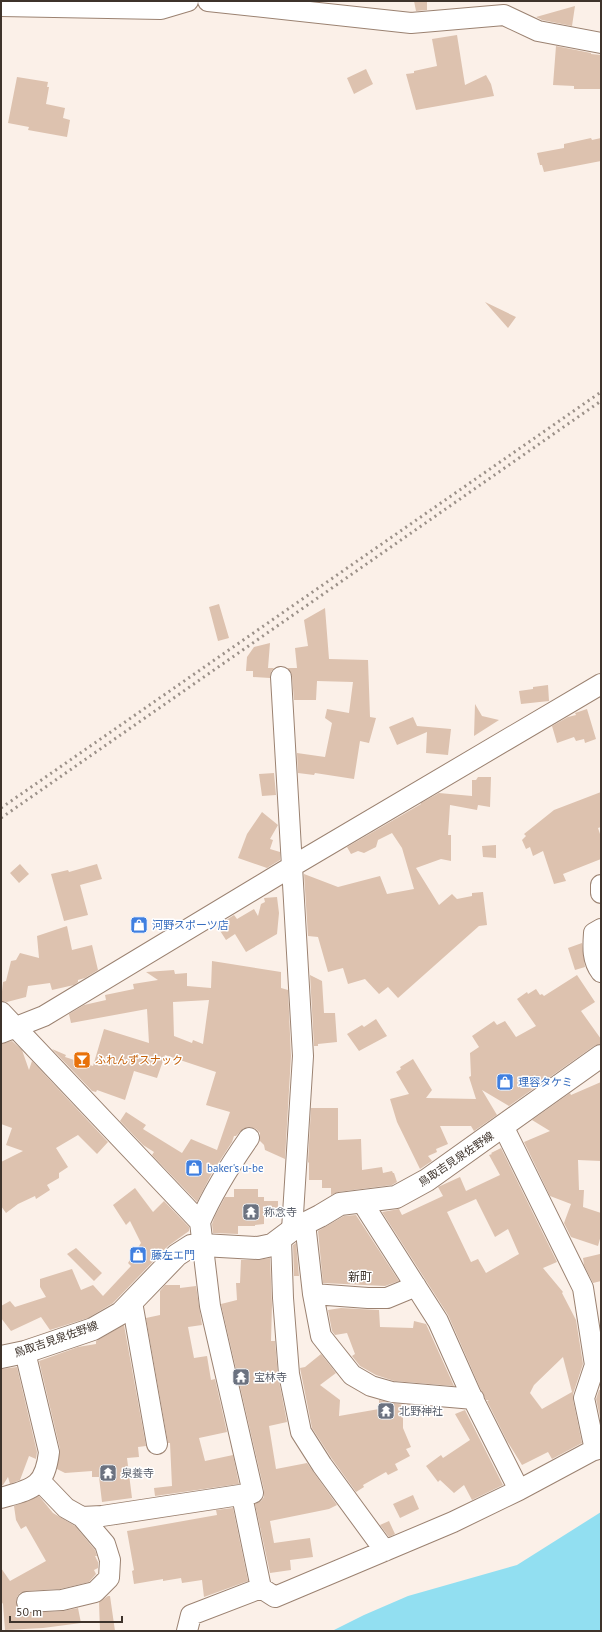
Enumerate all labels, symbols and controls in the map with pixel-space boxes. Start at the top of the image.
shop icon: 河野スポーツ店 [129,915,149,935]
place label: 河野スポーツ店 [152,918,229,932]
bar icon: ふれんずスナック [72,1050,92,1070]
place label: ふれんずスナック [95,1053,183,1067]
shop icon: 理容タケミ [495,1072,515,1092]
place label: 理容タケミ [518,1075,573,1089]
street label: 鳥取吉見泉佐野線 [416,1129,496,1189]
shop icon: baker's u-be [184,1158,204,1178]
place label: baker's u-be [207,1161,264,1175]
temple icon: 称念寺 [241,1202,261,1222]
place label: 称念寺 [264,1205,297,1219]
shop icon: 藤左エ門 [128,1245,148,1265]
place label: 藤左エ門 [151,1248,195,1262]
district label: 新町 [348,1269,372,1284]
street label: 鳥取吉見泉佐野線 [12,1318,100,1360]
temple icon: 宝林寺 [231,1367,251,1387]
place label: 宝林寺 [254,1370,287,1384]
temple icon: 北野神社 [376,1401,396,1421]
place label: 北野神社 [399,1404,443,1418]
temple icon: 泉養寺 [98,1463,118,1483]
place label: 泉養寺 [121,1466,154,1480]
scale bar [10,1598,122,1624]
text: 50 m [16,1604,42,1619]

